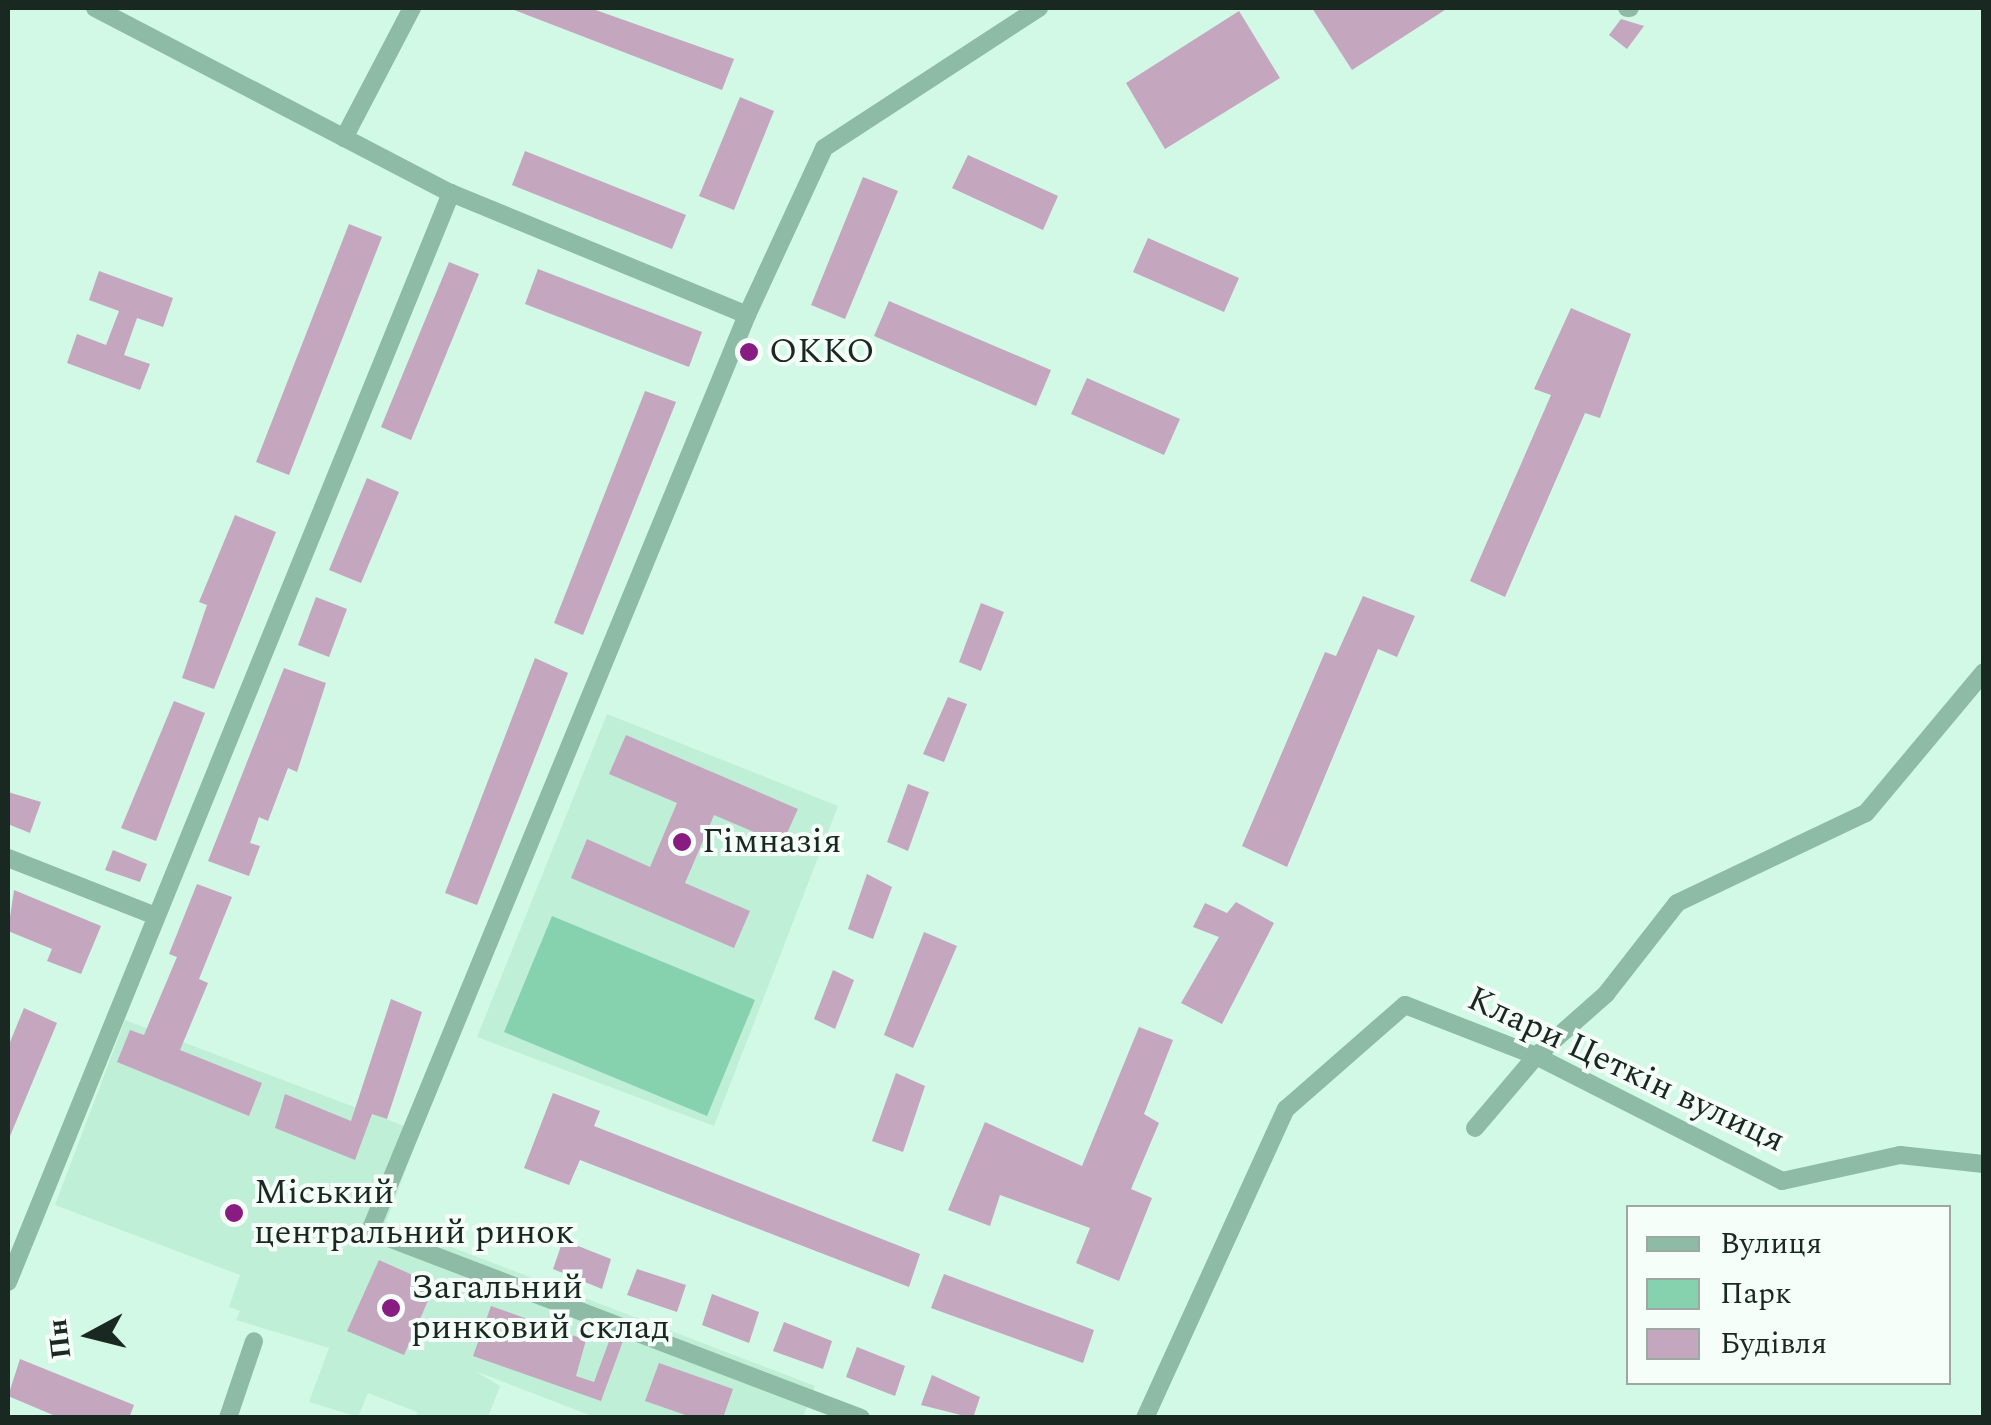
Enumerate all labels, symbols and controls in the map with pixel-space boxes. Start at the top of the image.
place label: ОККО [769,331,874,373]
marker: ОККО [738,341,760,363]
place label: Гімназія [702,821,842,863]
marker: Гімназія [671,831,693,853]
street label: Клари Цеткін вулиця [1461,978,1791,1162]
place label: Міський центральний ринок [254,1172,575,1254]
marker: Міський центральний ринок [223,1202,245,1224]
legend [1626,1205,1951,1385]
text: Вулиця [1720,1221,1822,1267]
place label: Загальний ринковий склад [411,1267,670,1349]
text: Парк [1720,1271,1792,1317]
north arrow [40,1285,140,1385]
marker: Загальний ринковий склад [380,1297,402,1319]
text: Пн [36,1316,84,1361]
text: Будівля [1720,1321,1827,1367]

